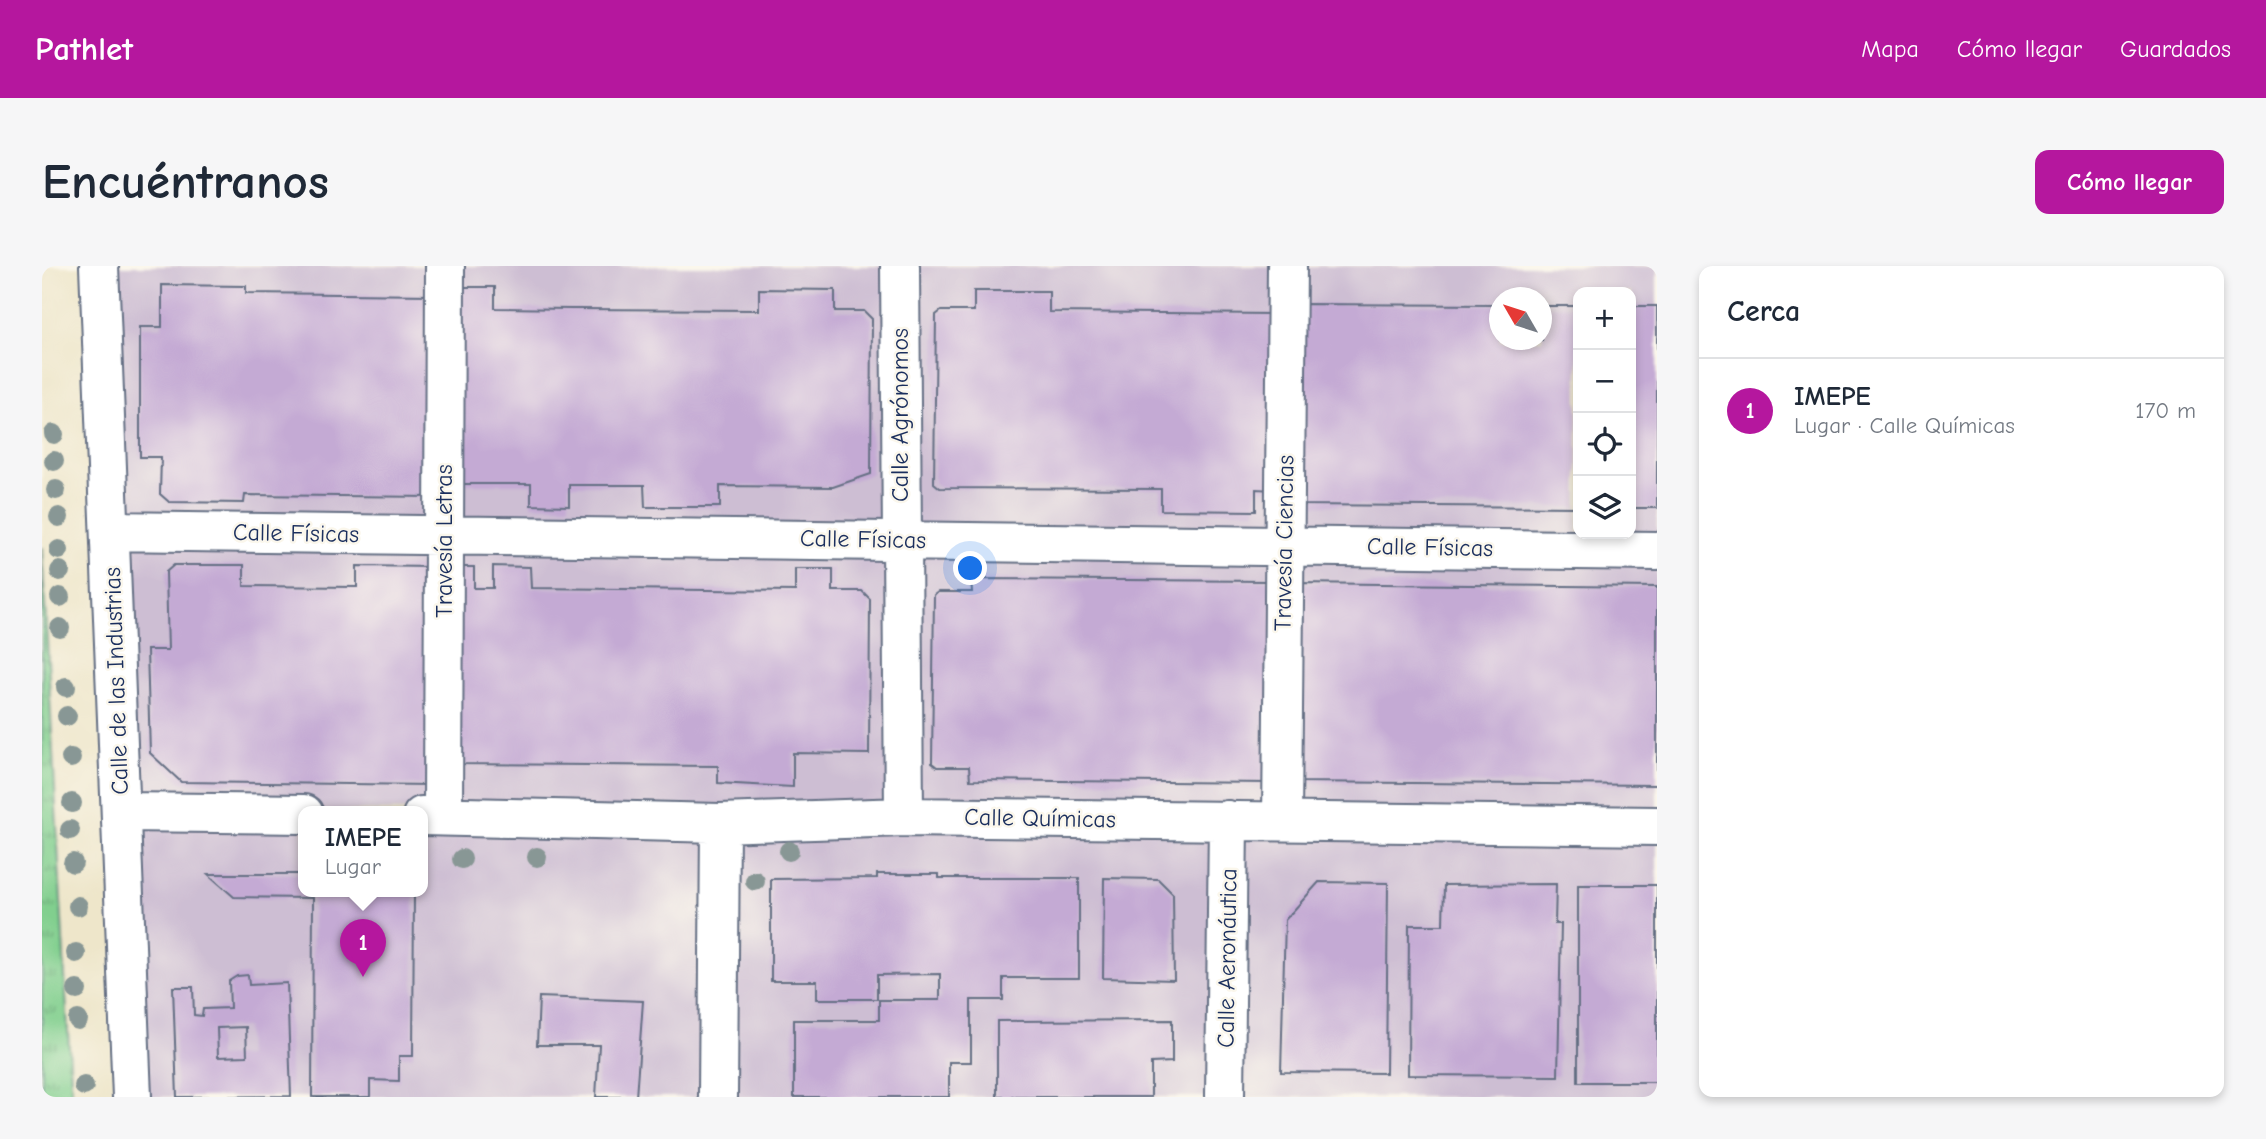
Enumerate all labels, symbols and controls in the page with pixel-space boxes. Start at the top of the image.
text: Pathlet [35,30,133,68]
text: Mapa [1861,35,1919,63]
text: Cómo llegar [1957,35,2082,63]
text: Guardados [2120,35,2231,63]
button: Cómo llegar [2035,150,2224,214]
text: Encuéntranos [42,154,329,210]
north arrow [1489,287,1552,350]
map controls [1573,287,1636,539]
button: + [1573,287,1636,350]
text: Cerca [1727,294,1800,329]
street label: Calle Agrónomos [886,328,914,502]
button: − [1573,350,1636,413]
text: IMEPE [1794,382,1871,412]
text: 1 [1745,397,1755,424]
text: 170 m [2135,397,2196,424]
text: Lugar · Calle Químicas [1794,412,2015,439]
button: locate [1573,413,1636,476]
street label: Travesía Ciencias [1268,455,1300,631]
street label: Travesía Letras [430,464,458,618]
button: layers [1573,476,1636,539]
street label: Calle Físicas [233,518,359,548]
street label: Calle Físicas [800,524,926,554]
street label: Calle Físicas [1367,532,1493,562]
your location [953,551,987,585]
street label: Calle de las Industrias [98,567,134,795]
street label: Calle Químicas [964,803,1116,833]
popup [298,806,428,897]
text: IMEPE [325,823,401,853]
text: Lugar [325,853,381,880]
street label: Calle Aeronáutica [1211,868,1243,1048]
pin: 1 [340,919,386,977]

